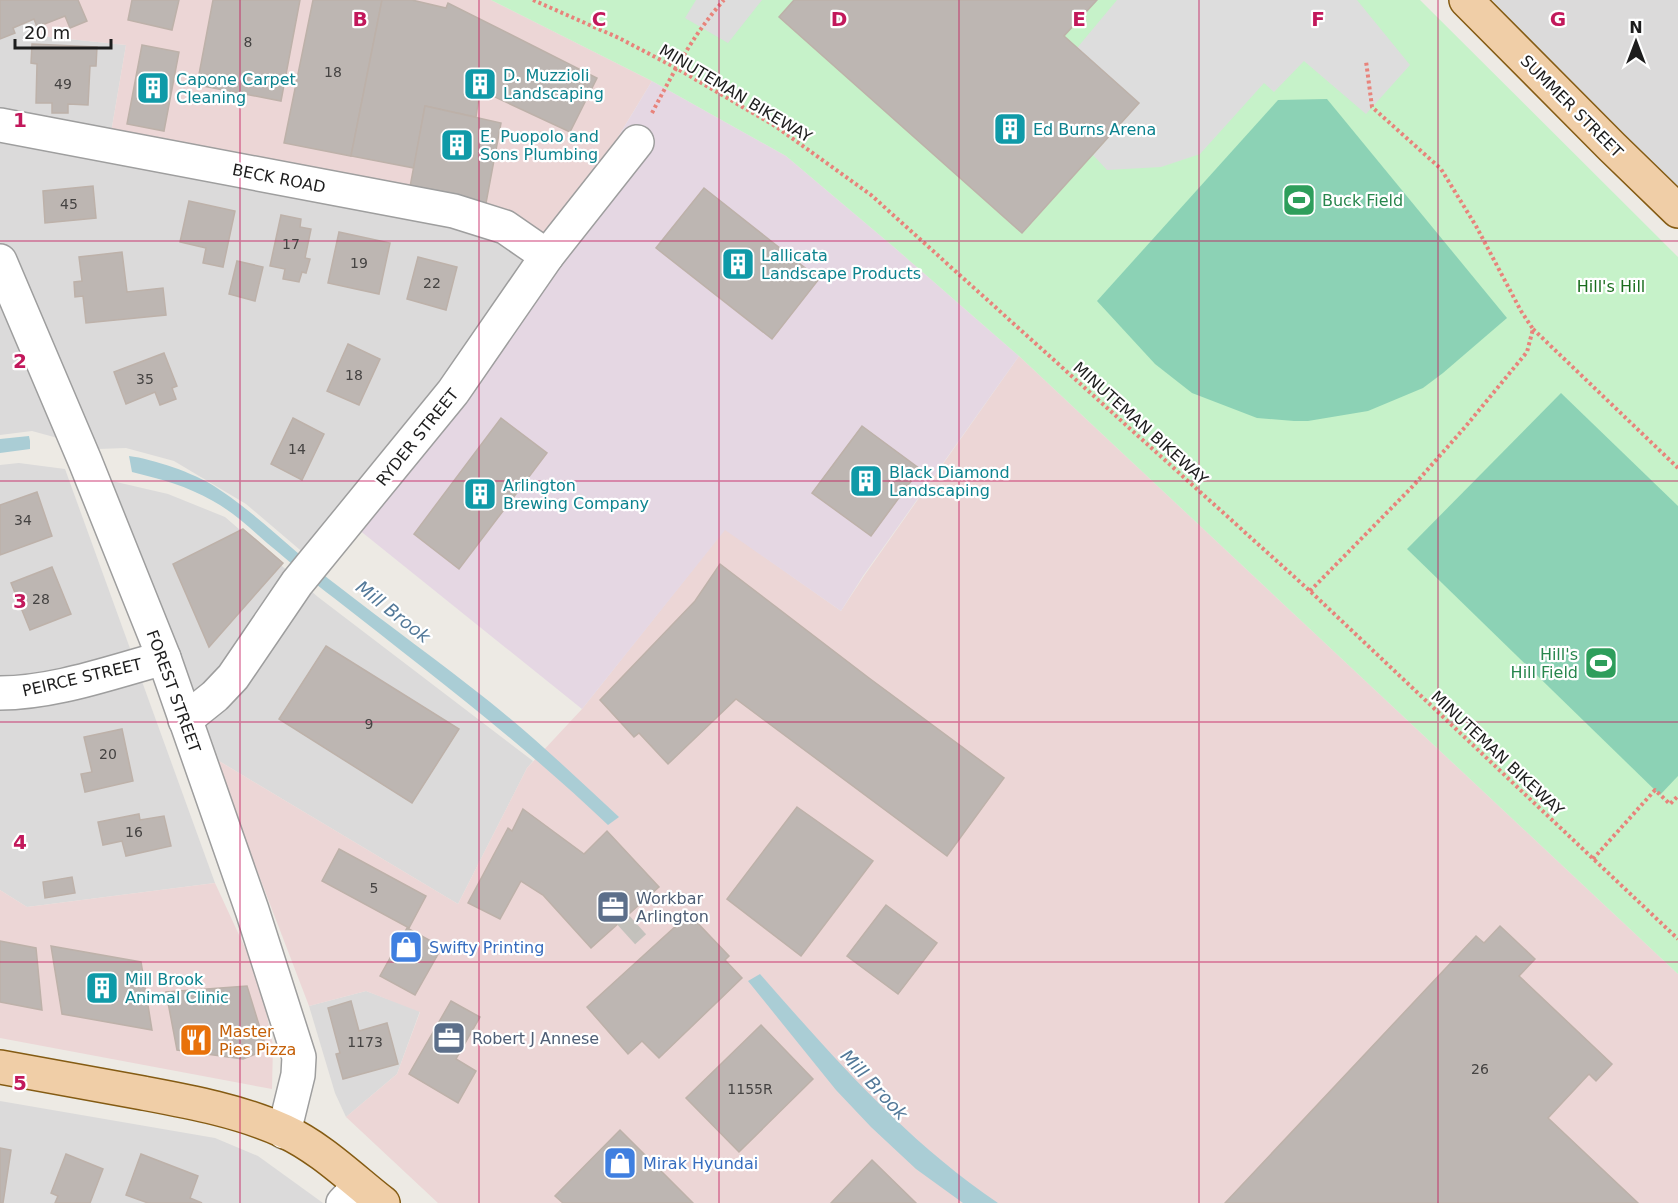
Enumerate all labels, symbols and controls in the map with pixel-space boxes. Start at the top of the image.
text: B [352,7,368,31]
text: C [592,7,606,31]
text: D [831,7,847,31]
text: E [1072,7,1086,31]
text: F [1311,7,1325,31]
text: G [1550,7,1566,31]
scale bar [15,12,111,50]
north arrow [1606,12,1666,72]
text: N [1629,18,1643,37]
text: 20 m [24,22,70,43]
house number: 8 [244,34,252,50]
street label: MINUTEMAN BIKEWAY [656,40,816,147]
street label: SUMMER STREET [1517,51,1627,162]
house number: 18 [324,64,342,80]
building icon: D. Muzzioli Landscaping [462,66,498,102]
place label: D. Muzzioli Landscaping [503,66,604,103]
building icon: Capone Carpet Cleaning [135,70,171,106]
place label: Capone Carpet Cleaning [176,70,296,107]
house number: 49 [54,76,72,92]
text: 1 [13,108,27,132]
building icon: Ed Burns Arena [992,111,1028,147]
place label: Ed Burns Arena [1033,120,1156,139]
building icon: E. Puopolo and Sons Plumbing [439,127,475,163]
place label: E. Puopolo and Sons Plumbing [480,127,599,164]
street label: BECK ROAD [231,160,327,197]
sports icon: Buck Field [1281,182,1317,218]
place label: Buck Field [1322,191,1403,210]
house number: 45 [60,196,78,212]
house number: 17 [282,236,300,252]
building icon: Lallicata Landscape Products [720,246,756,282]
place label: Lallicata Landscape Products [761,246,921,283]
house number: 19 [350,255,368,271]
house number: 22 [423,275,441,291]
park label: Hill's Hill [1577,277,1645,296]
text: 2 [13,349,27,373]
street label: MINUTEMAN BIKEWAY [1069,358,1212,489]
house number: 18 [345,367,363,383]
house number: 35 [136,371,154,387]
street label: RYDER STREET [372,385,463,490]
house number: 14 [288,441,306,457]
building icon: Black Diamond Landscaping [848,463,884,499]
place label: Black Diamond Landscaping [889,463,1010,500]
building icon: Arlington Brewing Company [462,476,498,512]
place label: Arlington Brewing Company [503,476,649,513]
house number: 34 [14,512,32,528]
water label: Mill Brook [352,576,436,648]
text: 3 [13,589,27,613]
house number: 28 [32,591,50,607]
street label: FOREST STREET [143,627,205,755]
place label: Hill's Hill Field [1511,645,1578,682]
sports icon: Hill's Hill Field [1583,645,1619,681]
street label: PEIRCE STREET [20,654,144,700]
street label: MINUTEMAN BIKEWAY [1427,687,1568,820]
house number: 9 [365,716,373,732]
house number: 20 [99,746,117,762]
house number: 16 [125,824,143,840]
text: 4 [13,830,27,854]
house number: 5 [370,880,378,896]
office icon: Workbar Arlington [595,889,631,925]
place label: Workbar Arlington [636,889,709,926]
shop icon: Swifty Printing [388,929,424,965]
place label: Swifty Printing [429,938,544,957]
building icon: Mill Brook Animal Clinic [84,970,120,1006]
place label: Mill Brook Animal Clinic [125,970,229,1007]
office icon: Robert J Annese [431,1020,467,1056]
restaurant icon: Master Pies Pizza [178,1022,214,1058]
place label: Master Pies Pizza [219,1022,296,1059]
place label: Robert J Annese [472,1029,599,1048]
house number: 1173 [347,1034,383,1050]
water label: Mill Brook [837,1045,913,1125]
house number: 26 [1471,1061,1489,1077]
text: 5 [13,1071,27,1095]
house number: 1155R [727,1081,773,1097]
shop icon: Mirak Hyundai [602,1145,638,1181]
place label: Mirak Hyundai [643,1154,758,1173]

